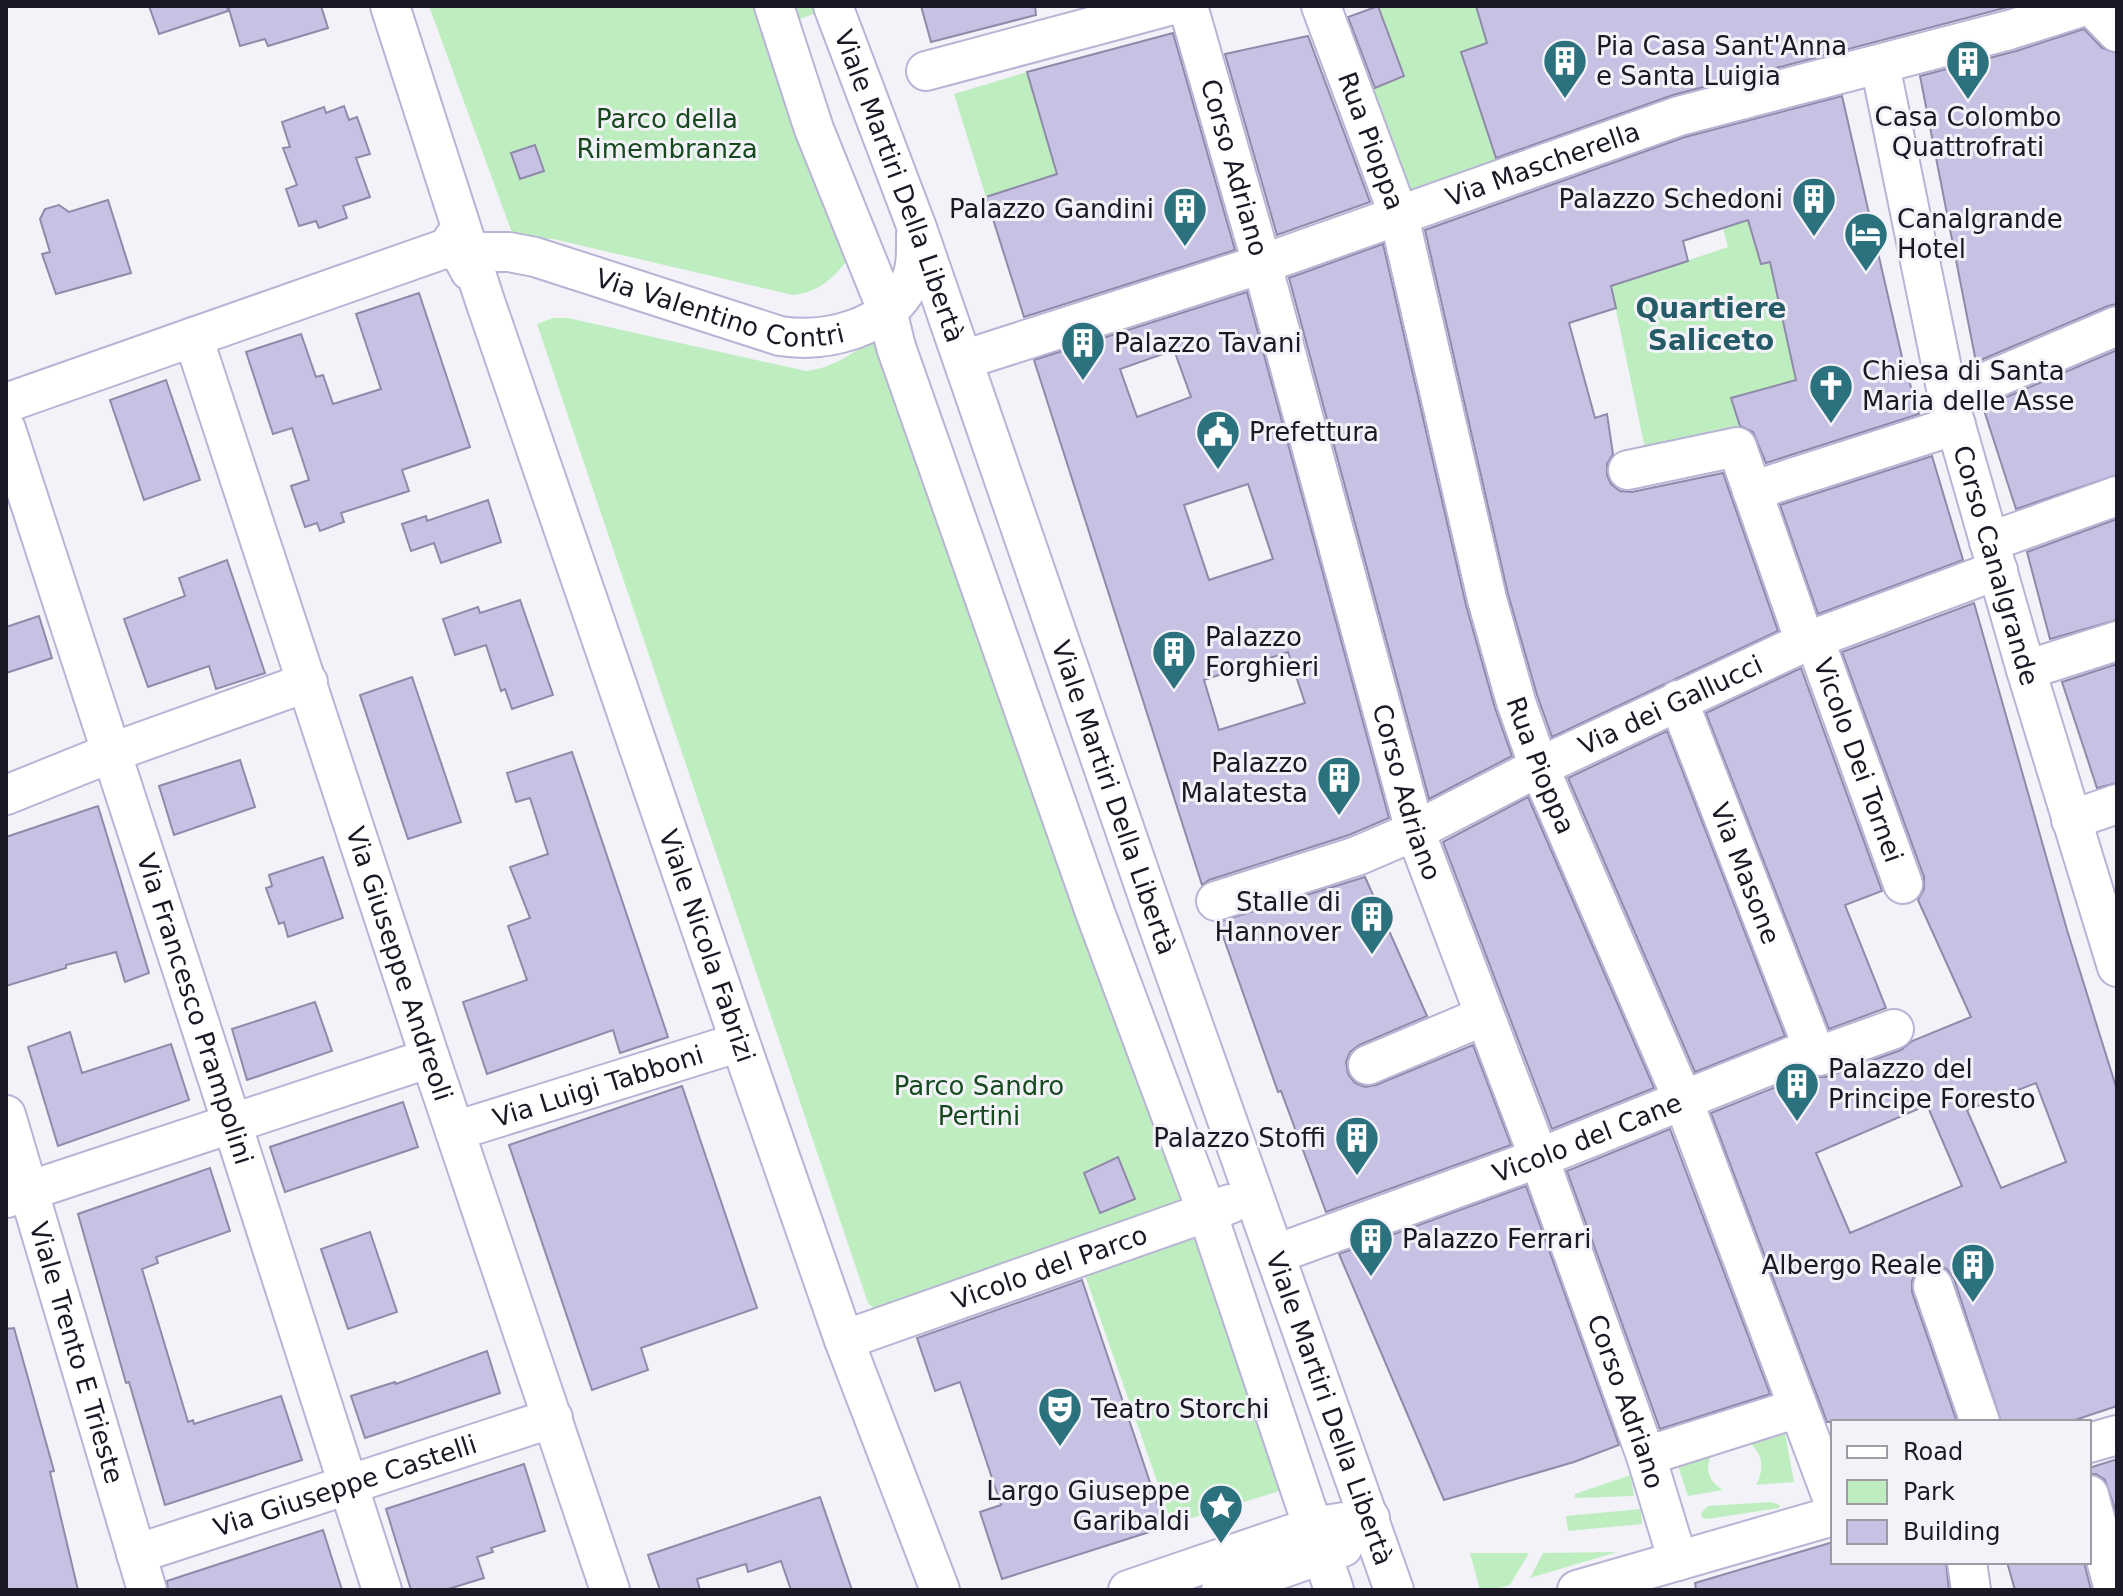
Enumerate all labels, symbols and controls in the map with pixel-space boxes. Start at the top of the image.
street label: Viale Martiri Della Libertà [828,26,970,346]
place label: Pia Casa Sant'Anna e Santa Luigia [1596,31,1847,91]
building icon: Pia Casa Sant'Anna e Santa Luigia [1541,37,1589,100]
building icon: Casa Colombo Quattrofrati [1944,38,1992,101]
street label: Rua Pioppa [1332,68,1410,214]
street label: Corso Adriano [1195,76,1274,259]
place label: Casa Colombo Quattrofrati [1875,102,2061,162]
park label: Parco della Rimembranza [576,104,758,164]
street label: Via Mascherella [1442,116,1644,213]
building icon: Palazzo Schedoni [1790,175,1838,238]
place label: Palazzo Schedoni [1559,184,1783,214]
building icon: Palazzo Gandini [1161,185,1209,248]
place label: Palazzo Gandini [949,194,1154,224]
place label: Canalgrande Hotel [1897,204,2063,264]
hotel icon: Canalgrande Hotel [1842,210,1890,273]
street label: Via Valentino Contri [592,263,847,353]
district label: Quartiere Saliceto [1635,292,1787,357]
building icon: Palazzo Tavani [1059,319,1107,382]
place label: Palazzo Tavani [1114,328,1302,358]
place label: Chiesa di Santa Maria delle Asse [1862,356,2075,416]
church icon: Chiesa di Santa Maria delle Asse [1807,362,1855,425]
public building icon: Prefettura [1194,408,1242,471]
place label: Prefettura [1249,417,1379,447]
street label: Corso Canalgrande [1947,442,2045,689]
place label: Palazzo Forghieri [1205,622,1319,682]
building icon: Palazzo Forghieri [1150,628,1198,691]
street label: Viale Martiri Della Libertà [1046,637,1182,959]
street label: Via dei Gallucci [1574,649,1767,761]
street label: Vicolo Dei Tornei [1808,654,1909,866]
street label: Rua Pioppa [1500,693,1581,839]
street label: Corso Adriano [1366,701,1447,885]
place label: Palazzo Malatesta [1181,748,1308,808]
building icon: Palazzo Malatesta [1315,754,1363,817]
street label: Via Masone [1704,799,1786,948]
street label: Via Giuseppe Andreoli [340,823,458,1105]
street label: Viale Nicola Fabrizi [653,826,761,1066]
street label: Via Francesco Prampolini [131,850,259,1168]
place label: Stalle di Hannover [1215,887,1341,947]
building icon: Stalle di Hannover [1348,893,1396,956]
street label: Via Luigi Tabboni [489,1039,707,1133]
place label: Palazzo del Principe Foresto [1828,1054,2036,1114]
building icon: Palazzo del Principe Foresto [1773,1060,1821,1123]
park label: Parco Sandro Pertini [894,1071,1064,1131]
street label: Vicolo del Cane [1488,1087,1686,1189]
building icon: Palazzo Stoffi [1333,1114,1381,1177]
place label: Palazzo Stoffi [1153,1123,1326,1153]
building icon: Palazzo Ferrari [1347,1215,1395,1278]
street label: Viale Trento E Trieste [24,1218,130,1487]
street label: Vicolo del Parco [948,1219,1151,1316]
place label: Palazzo Ferrari [1402,1224,1591,1254]
building icon: Albergo Reale [1949,1241,1997,1304]
street label: Viale Martiri Della Libertà [1260,1248,1399,1569]
place label: Albergo Reale [1762,1250,1942,1280]
street label: Corso Adriano [1581,1310,1670,1492]
theatre icon: Teatro Storchi [1036,1385,1084,1448]
place label: Teatro Storchi [1090,1394,1270,1424]
legend [1831,1420,2091,1564]
street label: Via Giuseppe Castelli [210,1429,480,1543]
text: Road [1903,1438,1963,1466]
place label: Largo Giuseppe Garibaldi [986,1476,1190,1536]
text: Park [1903,1478,1955,1506]
place icon: Largo Giuseppe Garibaldi [1197,1482,1245,1545]
text: Building [1903,1518,2000,1546]

